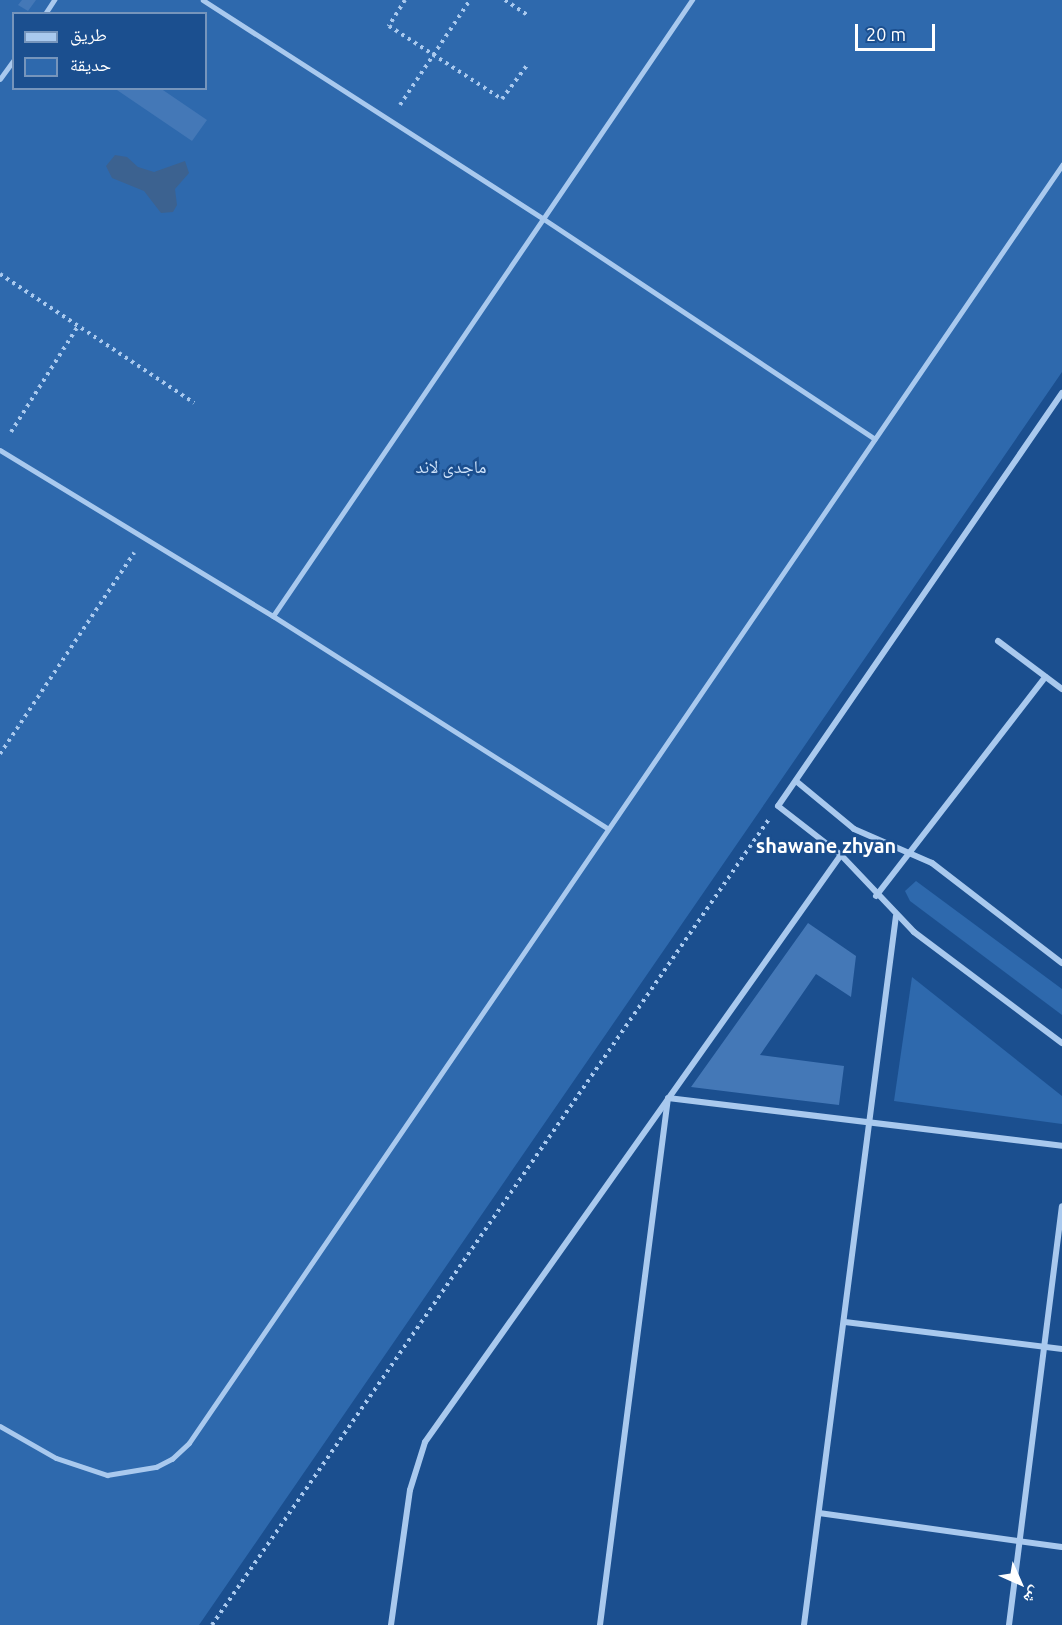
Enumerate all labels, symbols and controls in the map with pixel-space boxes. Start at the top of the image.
legend [12,12,207,90]
scale bar [858,12,938,50]
text: طريق [70,24,107,44]
text: 20 m [866,24,906,44]
text: حديقة [70,54,111,74]
park label: ماجدی لاند [416,455,486,477]
district label: shawane zhyan [756,833,896,857]
north arrow [990,1553,1050,1613]
text: ش [1020,1583,1045,1608]

